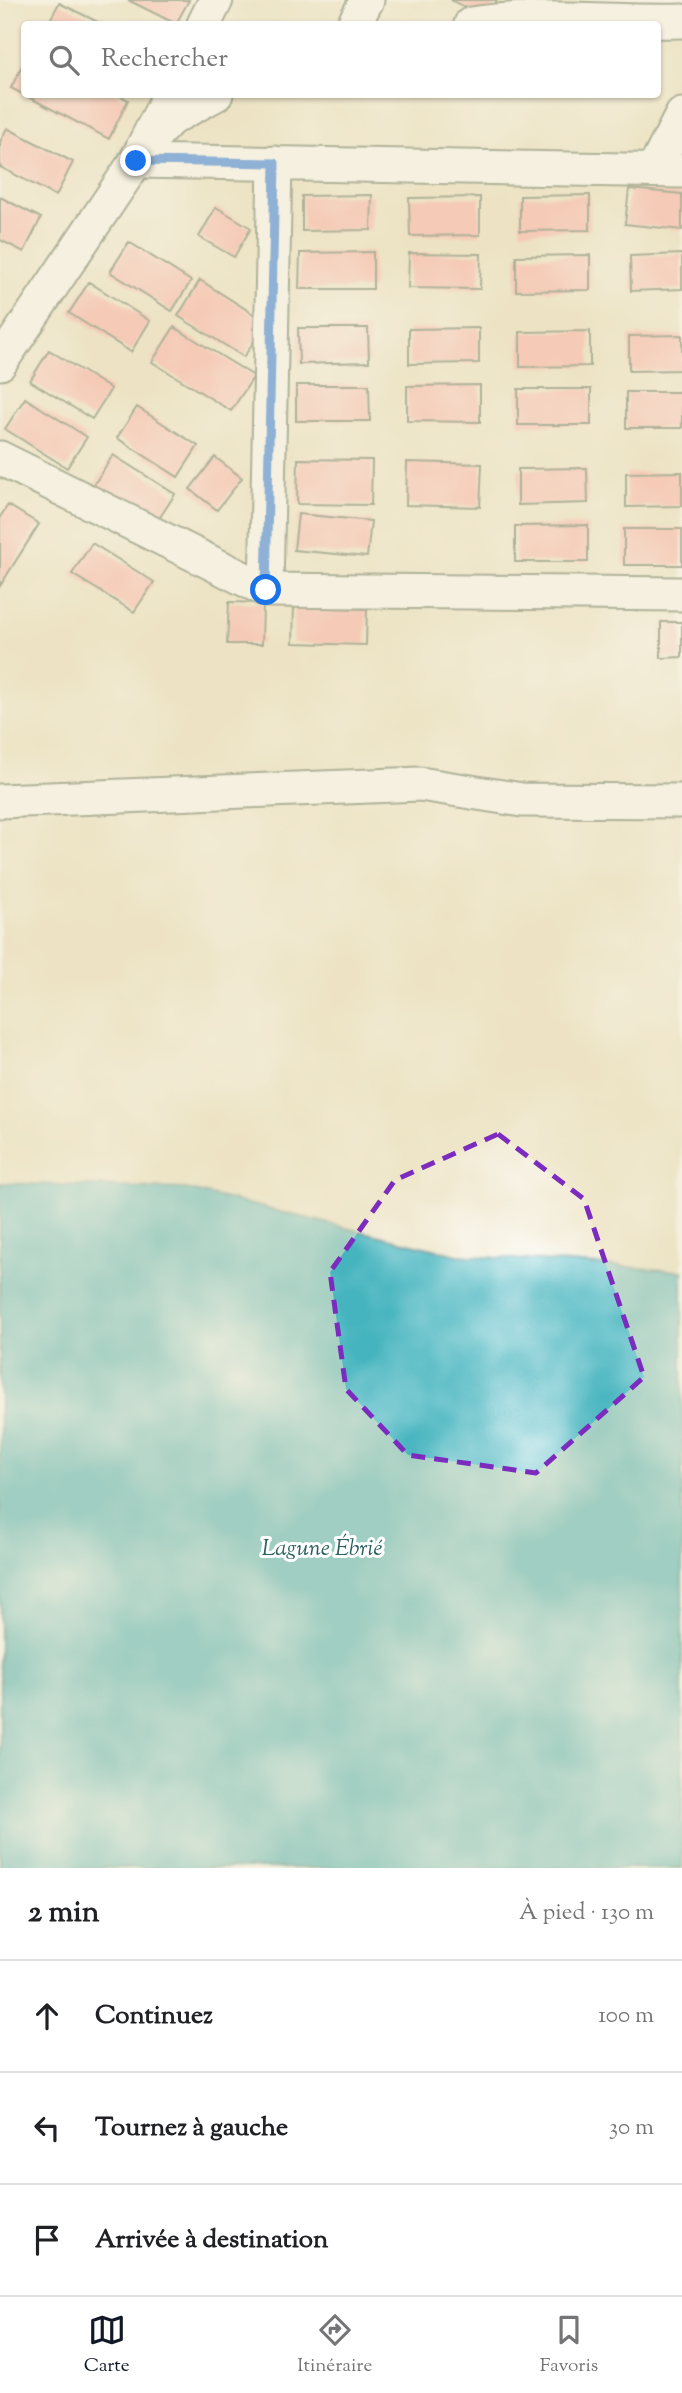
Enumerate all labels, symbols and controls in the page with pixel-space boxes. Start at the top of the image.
search box [21,21,661,98]
icon: search [45,41,83,79]
text: Rechercher [101,41,228,78]
route end [120,145,151,176]
route start [250,574,281,605]
water label: Lagune Ébrié [261,1533,383,1566]
text: 2 min [28,1892,100,1935]
text: À pied · 130 m [519,1897,654,1930]
icon: ahead [28,1997,66,2035]
text: Continuez [95,1998,213,2035]
text: 100 m [598,2000,654,2033]
icon: left [28,2109,66,2147]
text: Tournez à gauche [95,2110,288,2147]
text: 30 m [609,2112,654,2145]
icon: arrive [28,2221,66,2259]
text: Arrivée à destination [95,2222,328,2259]
tab: Carte [84,2311,130,2380]
tab: Itinéraire [297,2311,372,2380]
tab: Favoris [540,2311,598,2380]

